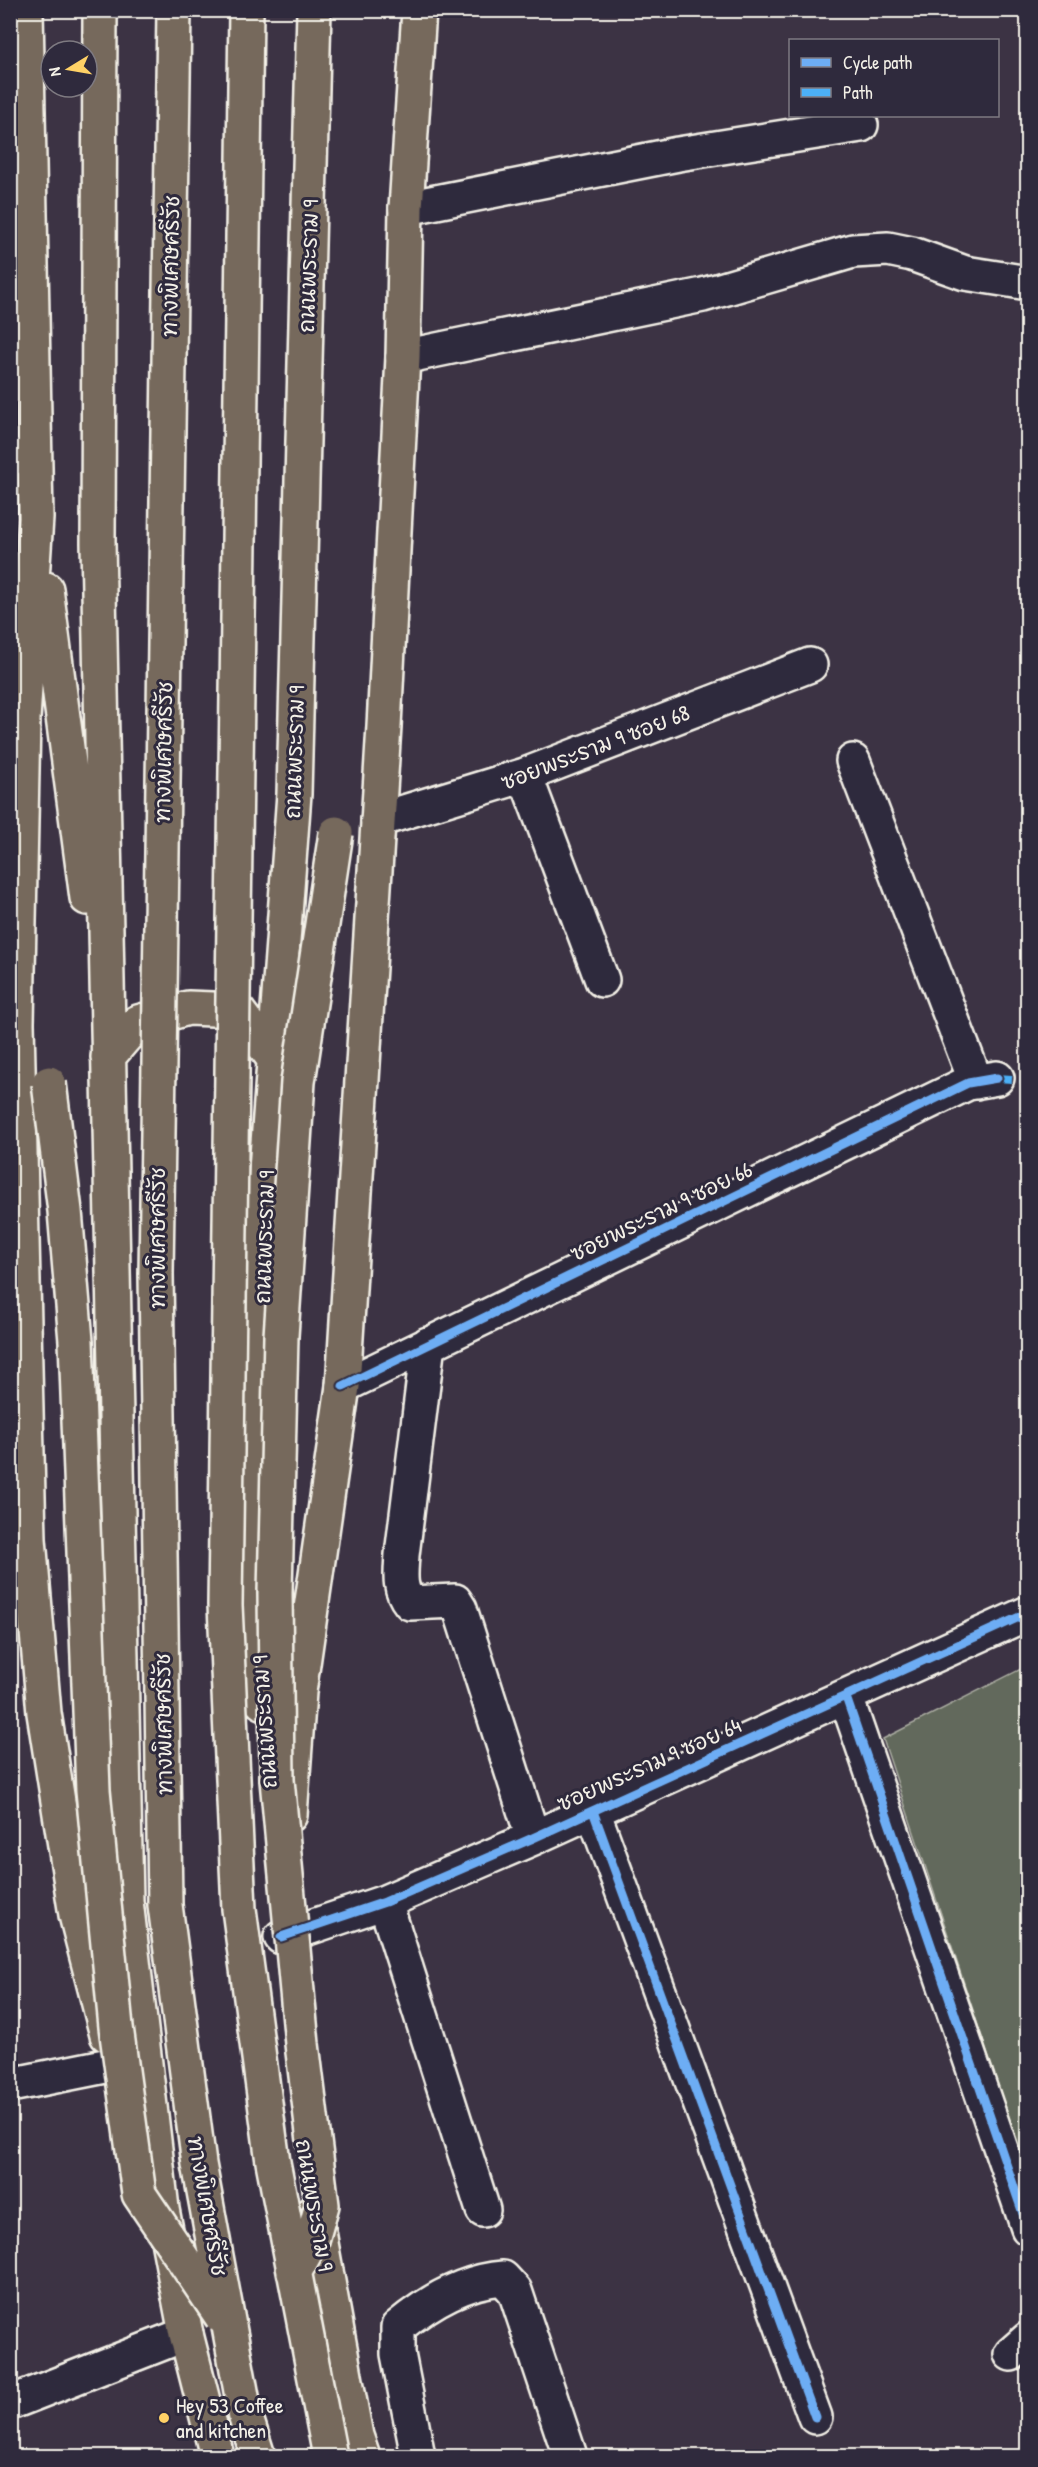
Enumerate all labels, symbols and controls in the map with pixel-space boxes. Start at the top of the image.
north arrow [39,39,99,99]
legend [789,39,999,117]
text: Cycle path [843,50,913,75]
text: N [43,65,66,78]
text: Path [843,80,873,105]
street label: ทางพิเศษศรีรัช [154,195,186,337]
street label: ถนนพระราม 9 [291,199,325,333]
street label: ทางพิเศษศรีรัช [147,681,179,823]
street label: ถนนพระราม 9 [277,685,311,819]
street label: ซอยพระราม 9 ซอย 68 [496,697,694,797]
street label: ซอยพระราม 9 ซอย 66 [565,1154,757,1268]
street label: ทางพิเศษศรีรัช [142,1167,172,1309]
street label: ถนนพระราม 9 [247,1170,281,1304]
street label: ทางพิเศษศรีรัช [147,1653,179,1795]
street label: ถนนพระราม 9 [244,1654,284,1790]
street label: ซอยพระราม 9 ซอย 64 [552,1710,746,1818]
street label: ทางพิเศษศรีรัช [181,2134,235,2279]
street label: ถนนพระราม 9 [289,2137,341,2273]
place label: Hey 53 Coffee and kitchen [176,2390,284,2445]
marker: Hey 53 Coffee and kitchen [157,2411,171,2425]

